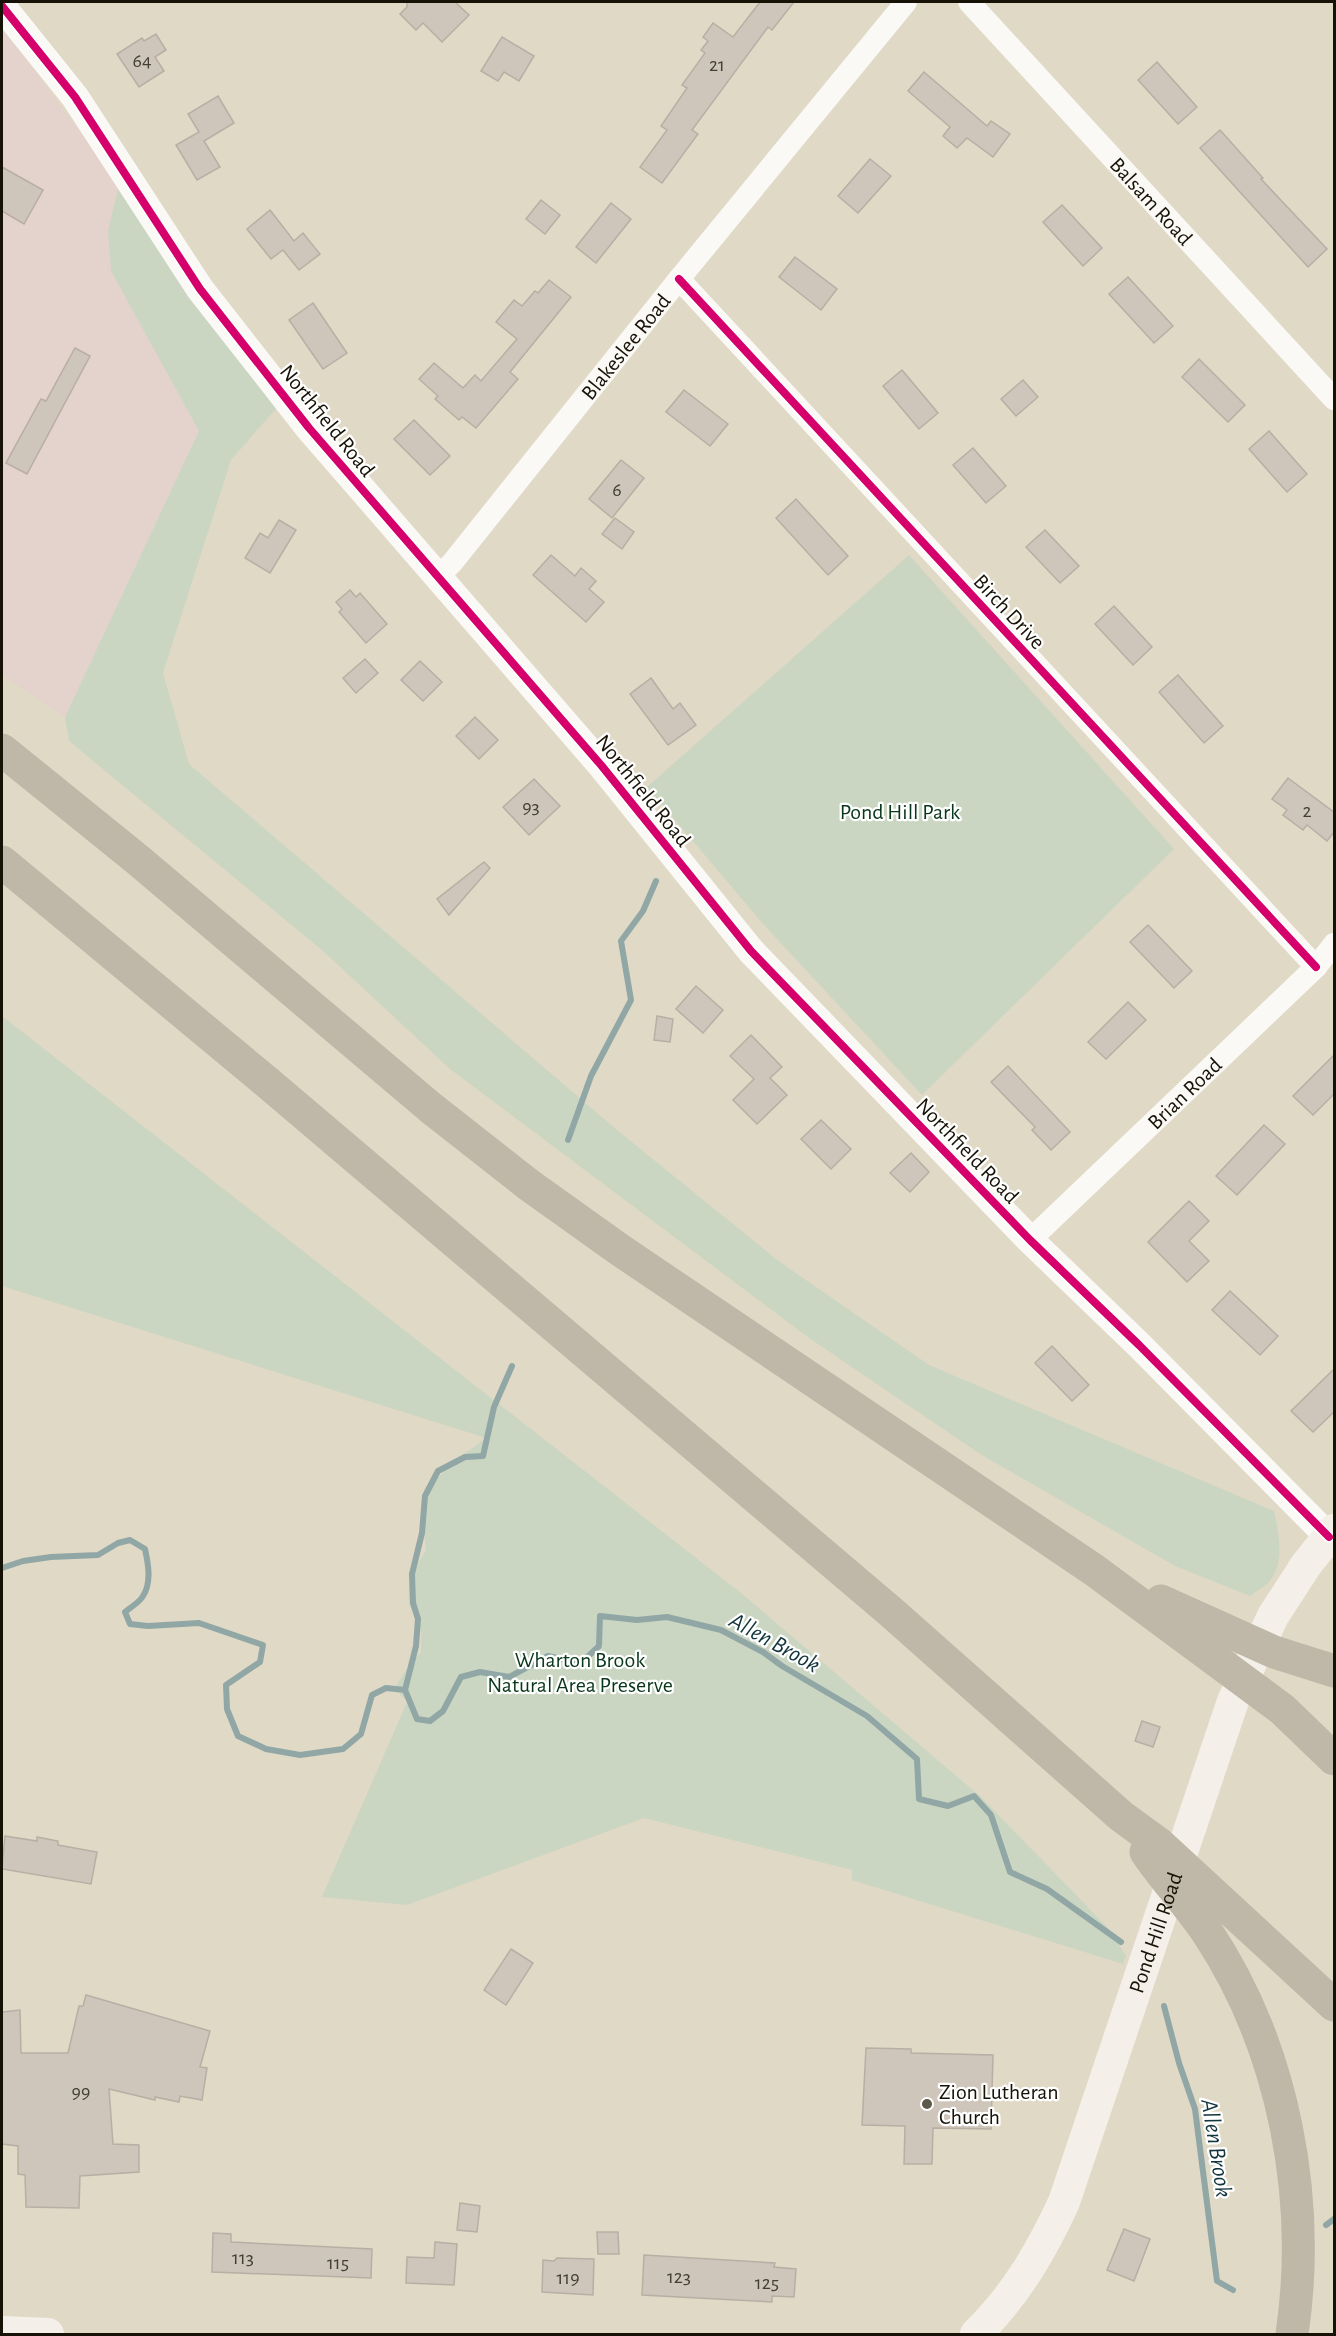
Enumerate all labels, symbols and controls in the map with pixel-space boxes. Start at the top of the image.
house number: 64 [132,51,152,71]
house number: 21 [709,55,725,75]
street label: Balsam Road [1105,153,1197,250]
street label: Blakeslee Road [577,290,675,404]
street label: Northfield Road [276,360,379,481]
house number: 6 [612,480,622,500]
street label: Birch Drive [969,570,1049,653]
street label: Northfield Road [592,730,695,851]
house number: 93 [522,797,540,817]
park label: Pond Hill Park [840,801,960,823]
house number: 2 [1302,801,1312,821]
street label: Brian Road [1144,1054,1226,1134]
street label: Northfield Road [912,1094,1023,1208]
water label: Allen Brook [724,1608,824,1677]
park label: Wharton Brook Natural Area Preserve [487,1649,673,1696]
street label: Pond Hill Road [1125,1869,1186,1996]
place label: Zion Lutheran Church [939,2081,1059,2128]
house number: 99 [72,2082,90,2102]
water label: Allen Brook [1196,2096,1236,2199]
marker: Zion Lutheran Church [920,2097,934,2111]
house number: 113 [232,2248,254,2268]
house number: 115 [327,2253,349,2273]
house number: 123 [667,2267,691,2287]
house number: 119 [556,2268,580,2288]
house number: 125 [755,2273,779,2293]

